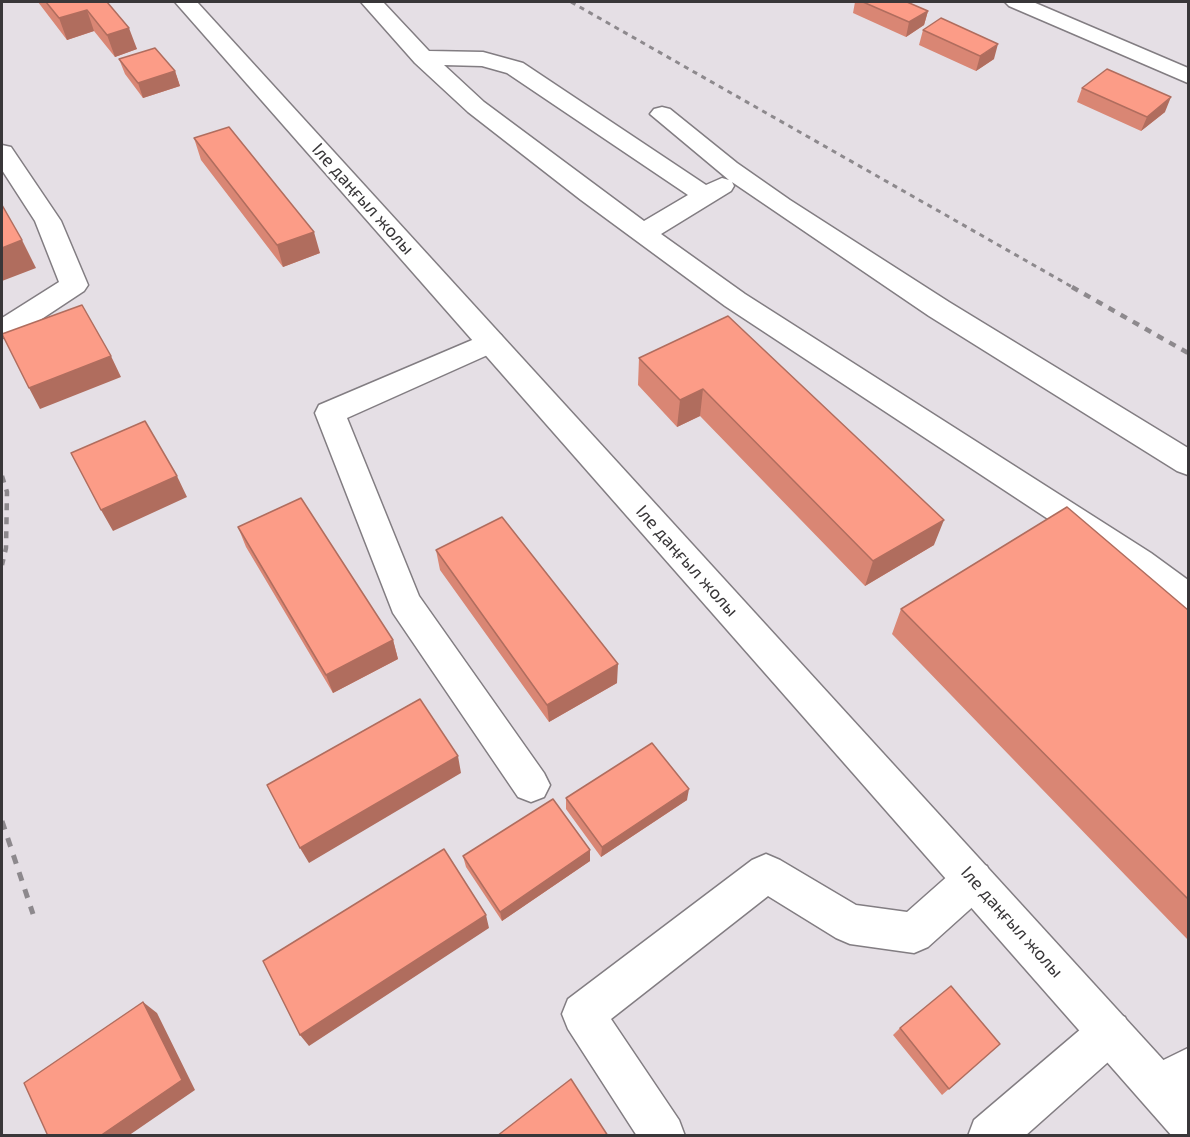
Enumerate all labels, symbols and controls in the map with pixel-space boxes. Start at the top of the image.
street label: Іле даңғыл жолы [307,139,419,259]
street label: Іле даңғыл жолы [631,501,743,621]
street label: Іле даңғыл жолы [956,862,1068,982]

